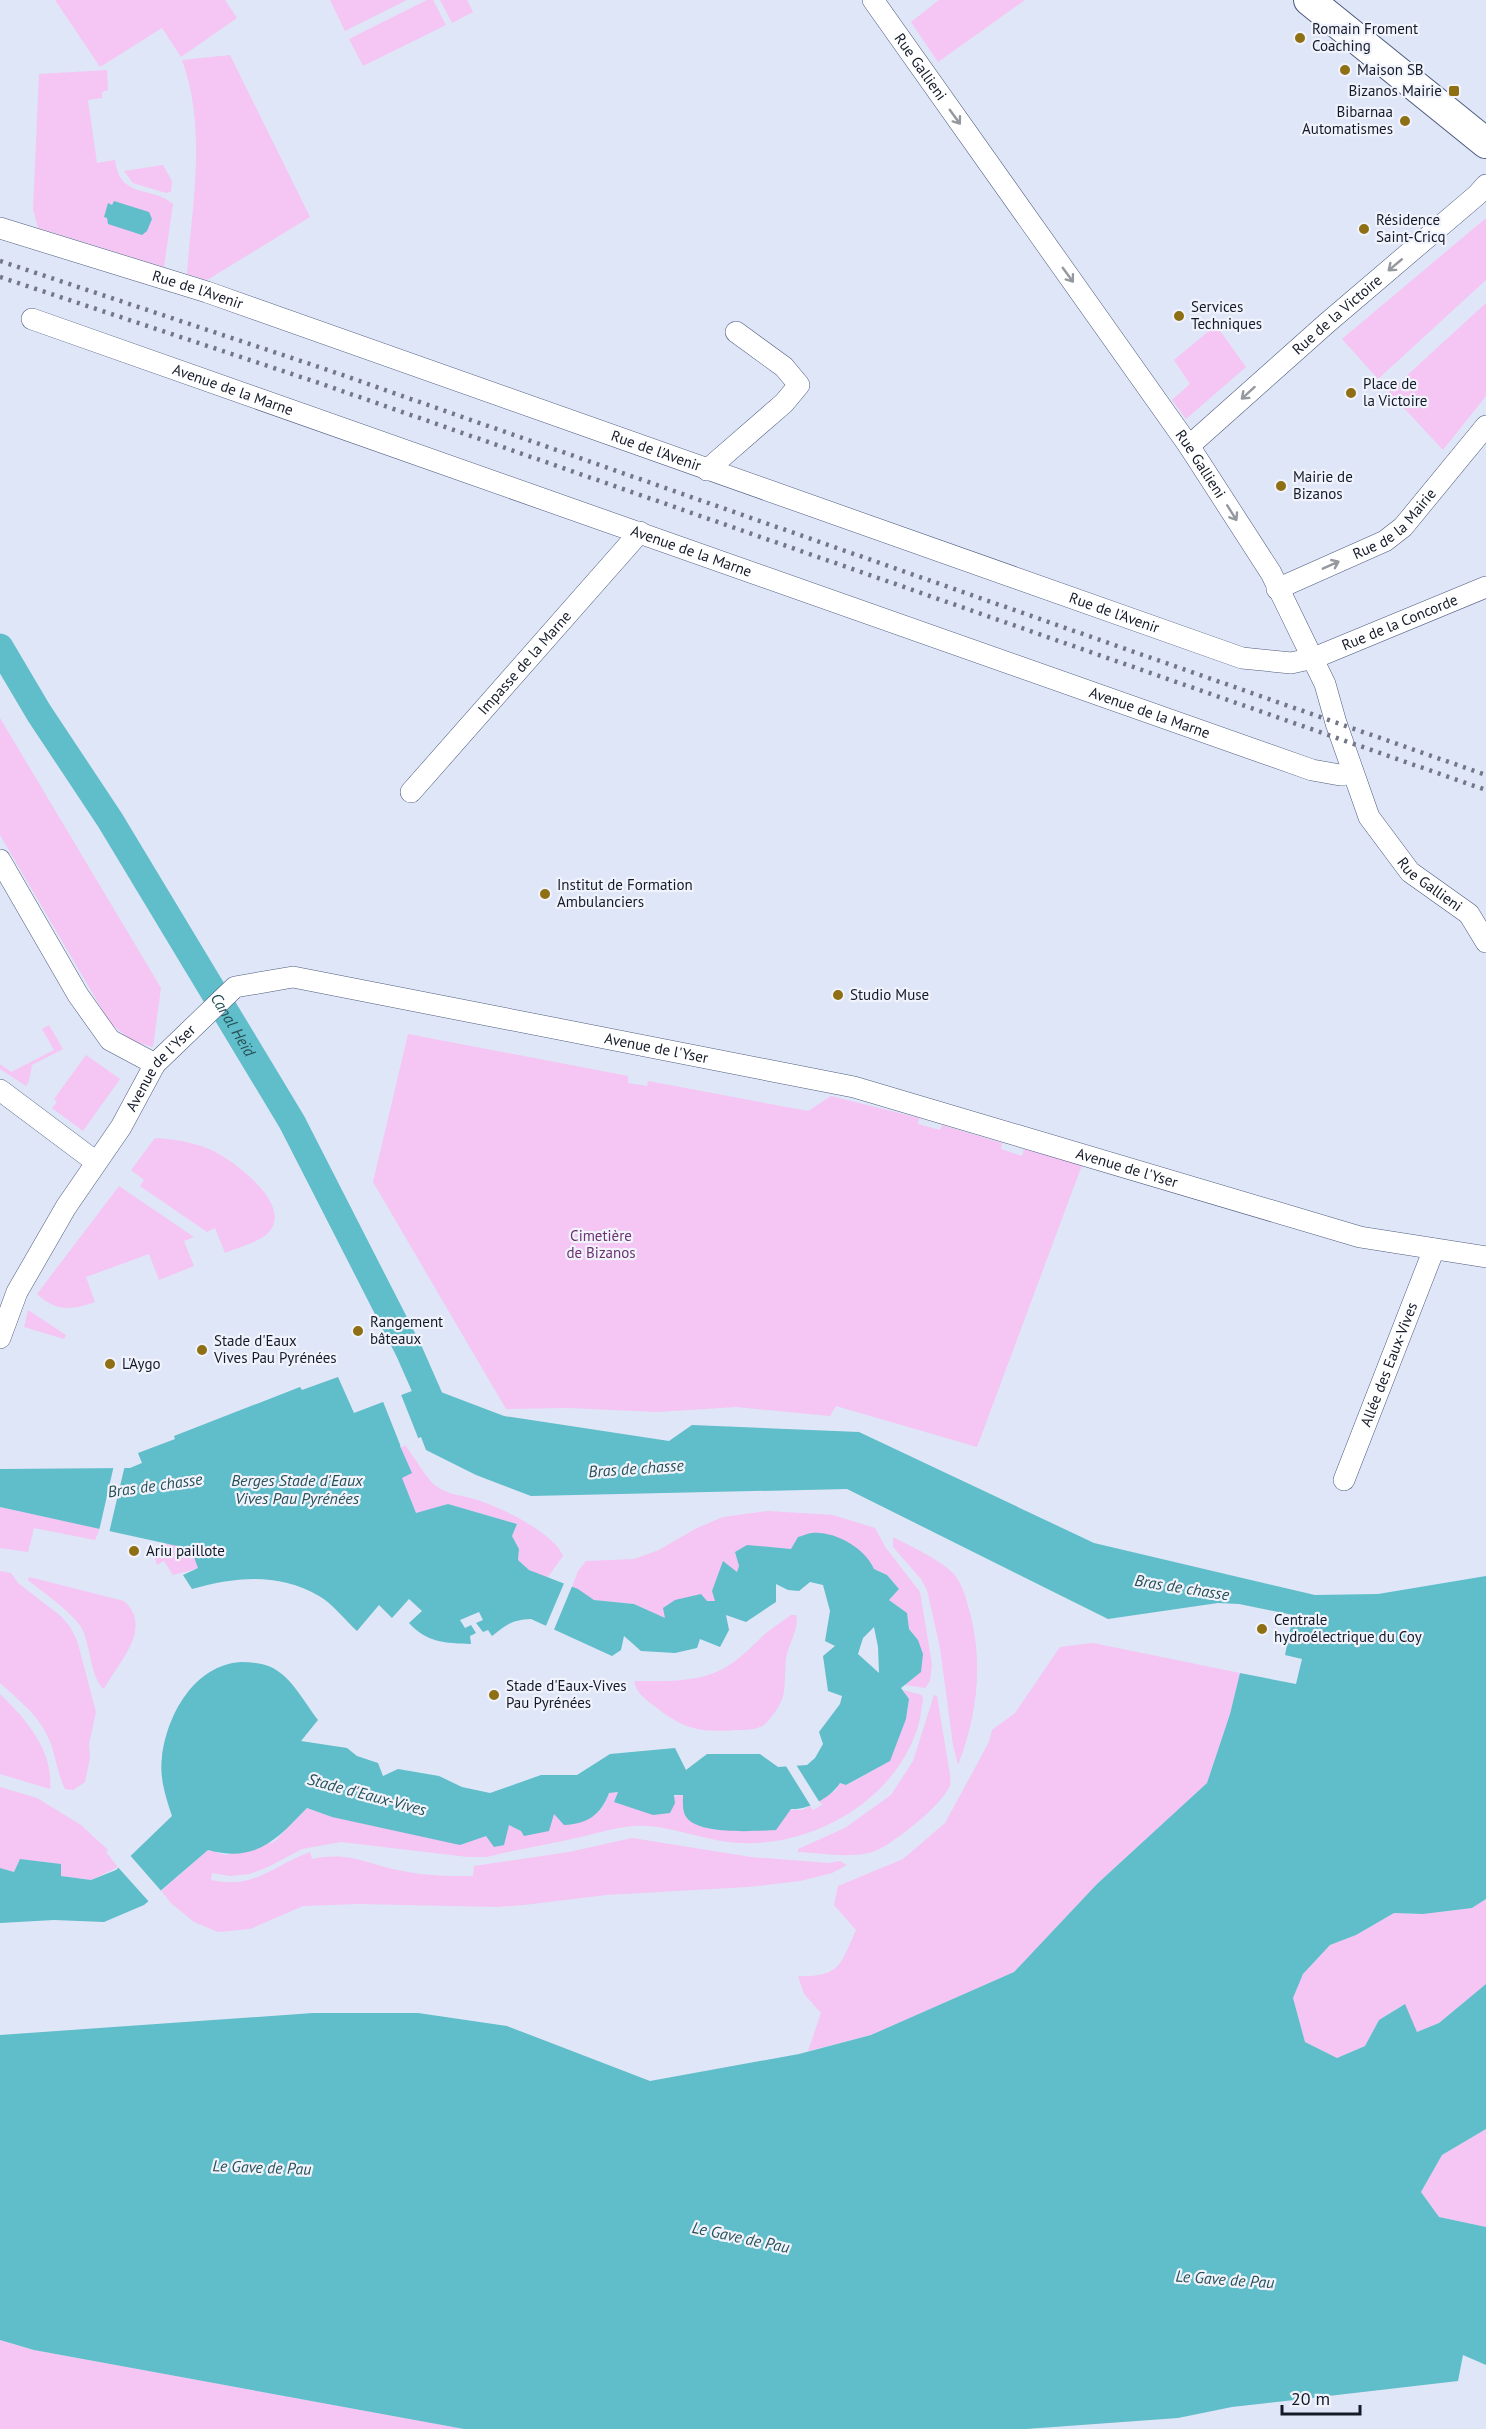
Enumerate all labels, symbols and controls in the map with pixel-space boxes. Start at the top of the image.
place label: Romain Froment Coaching [1312,19,1418,55]
street label: Rue Gallieni [891,29,951,104]
marker: Romain Froment Coaching [1293,31,1307,45]
place label: Maison SB [1357,60,1424,79]
marker: Maison SB [1338,63,1352,77]
place label: Bizanos Mairie [1348,81,1442,100]
marker: Bizanos Mairie [1447,84,1461,98]
place label: Bibarnaa Automatismes [1302,102,1393,138]
one-way arrow [949,108,961,124]
marker: Bibarnaa Automatismes [1398,114,1412,128]
place label: Résidence Saint-Cricq [1376,210,1446,246]
marker: Résidence Saint-Cricq [1357,222,1371,236]
one-way arrow [1388,258,1403,272]
street label: Rue de l'Avenir [150,266,246,313]
one-way arrow [1062,267,1074,283]
street label: Rue de la Victoire [1288,270,1386,358]
place label: Services Techniques [1191,297,1262,333]
marker: Services Techniques [1172,309,1186,323]
street label: Avenue de la Marne [170,359,296,419]
place label: Place de la Victoire [1363,374,1427,410]
one-way arrow [1241,386,1256,400]
marker: Place de la Victoire [1344,386,1358,400]
street label: Rue de l'Avenir [609,426,704,475]
street label: Rue Gallieni [1172,426,1230,502]
place label: Mairie de Bizanos [1293,467,1353,503]
marker: Mairie de Bizanos [1274,479,1288,493]
street label: Rue de la Mairie [1350,484,1440,563]
one-way arrow [1227,504,1239,521]
street label: Avenue de la Marne [628,521,754,581]
one-way arrow [1321,559,1339,570]
street label: Rue de l'Avenir [1067,588,1162,637]
street label: Rue de la Concorde [1339,590,1460,655]
street label: Impasse de la Marne [473,607,575,719]
street label: Avenue de la Marne [1087,682,1213,742]
street label: Rue Gallieni [1393,853,1466,915]
place label: Institut de Formation Ambulanciers [557,875,693,911]
marker: Institut de Formation Ambulanciers [538,887,552,901]
place label: Studio Muse [850,985,929,1004]
marker: Studio Muse [831,988,845,1002]
water label: Canal Heïd [207,989,261,1061]
street label: Avenue de l'Yser [121,1020,199,1114]
street label: Avenue de l'Yser [603,1028,710,1067]
street label: Avenue de l'Yser [1074,1143,1180,1191]
park label: Cimetière de Bizanos [566,1226,636,1262]
street label: Allée des Eaux-Vives [1356,1299,1421,1429]
place label: Rangement bâteaux [370,1312,443,1348]
marker: Rangement bâteaux [351,1324,365,1338]
place label: Stade d'Eaux Vives Pau Pyrénées [213,1331,337,1367]
marker: Stade d'Eaux Vives Pau Pyrénées [195,1343,209,1357]
place label: L'Aygo [122,1354,161,1373]
marker: L'Aygo [103,1357,117,1371]
water label: Bras de chasse [588,1455,685,1481]
water label: Bras de chasse [106,1468,204,1502]
water label: Berges Stade d'Eaux Vives Pau Pyrénées [231,1470,364,1508]
place label: Ariu paillote [146,1541,225,1560]
marker: Ariu paillote [127,1544,141,1558]
water label: Bras de chasse [1133,1570,1231,1604]
place label: Centrale hydroélectrique du Coy [1274,1610,1422,1646]
marker: Centrale hydroélectrique du Coy [1255,1622,1269,1636]
place label: Stade d'Eaux-Vives Pau Pyrénées [506,1676,627,1712]
marker: Stade d'Eaux-Vives Pau Pyrénées [487,1688,501,1702]
water label: Stade d'Eaux-Vives [305,1769,429,1820]
water label: Le Gave de Pau [212,2155,312,2179]
water label: Le Gave de Pau [691,2217,791,2257]
water label: Le Gave de Pau [1175,2266,1275,2292]
scale bar [1282,2378,1360,2416]
text: 20 m [1291,2387,1330,2410]

